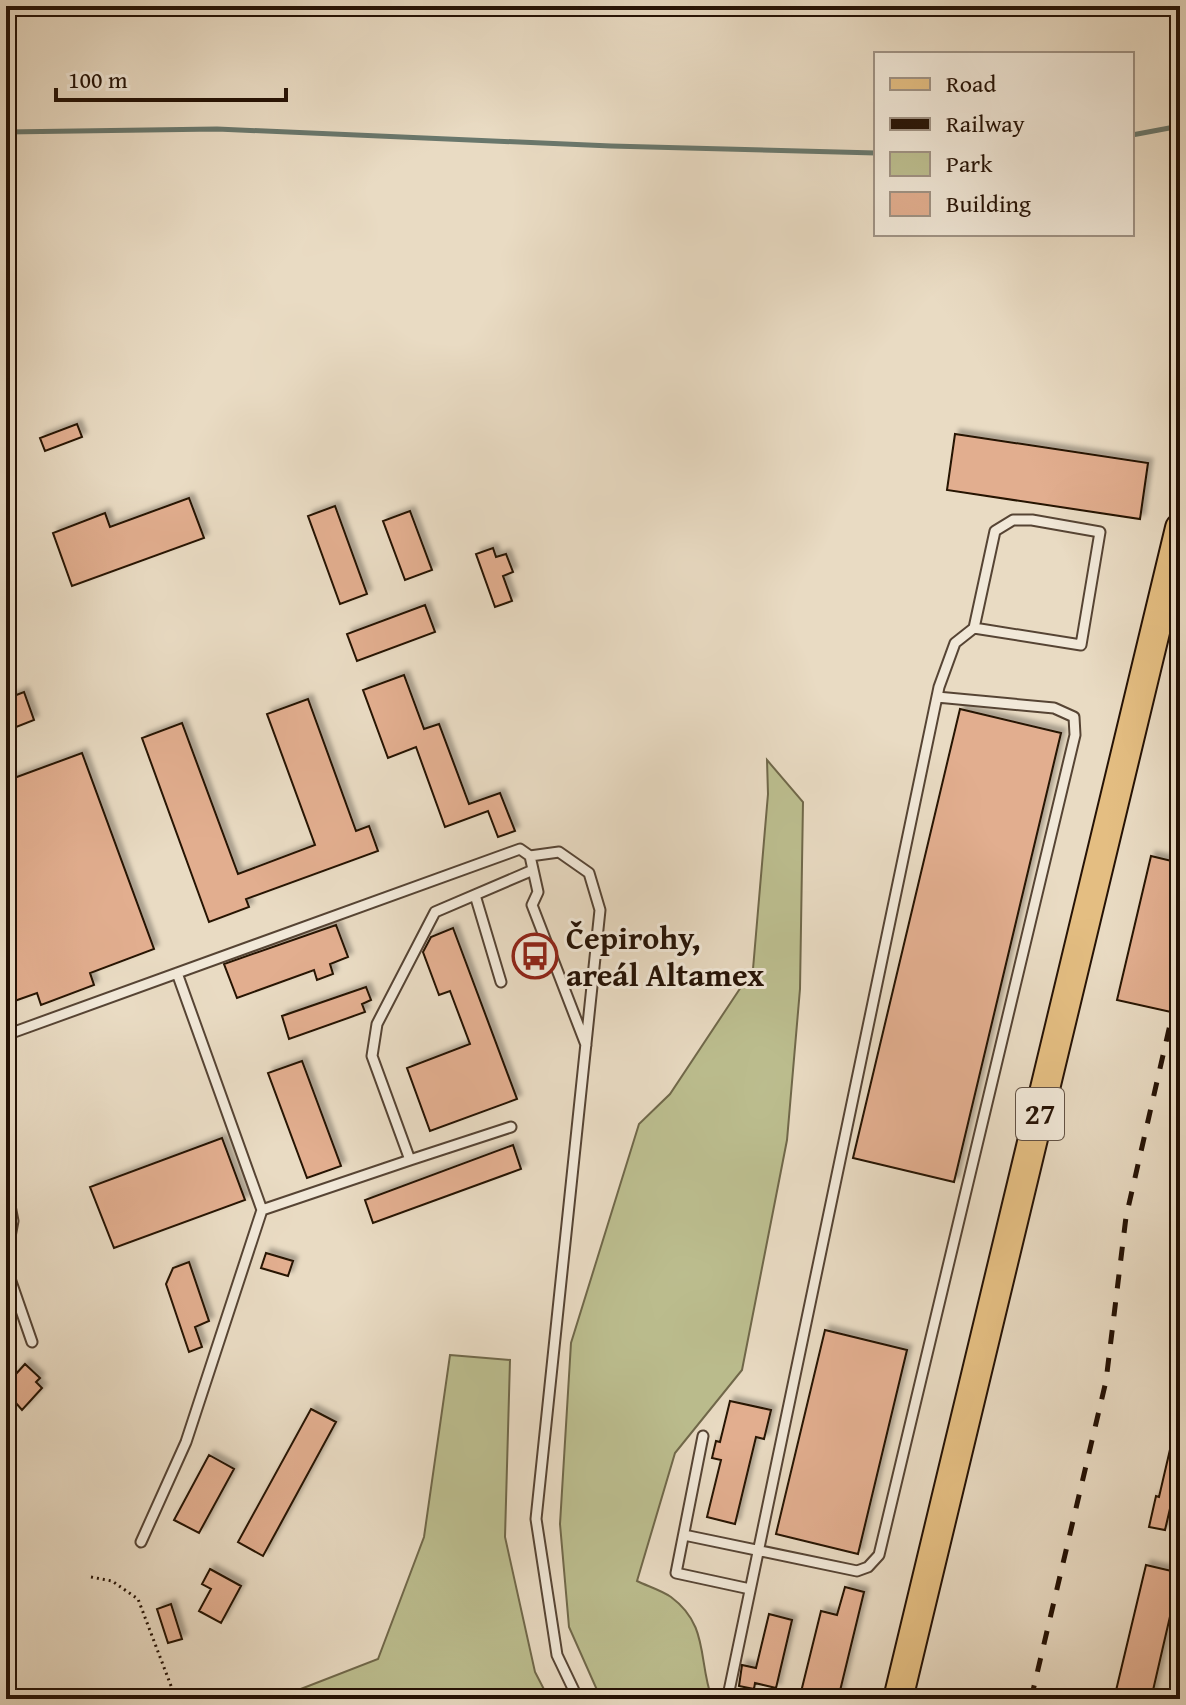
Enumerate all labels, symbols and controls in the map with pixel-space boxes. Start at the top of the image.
scale bar [56,52,286,102]
legend [874,52,1134,236]
text: 100 m [68,62,128,97]
text: Road [946,66,996,101]
text: Railway [946,106,1025,141]
text: Park [946,146,993,181]
text: Building [946,186,1031,221]
place label: Čepirohy, areál Altamex [566,914,764,998]
bus stop icon: Čepirohy, areál Altamex [511,932,559,980]
road number: 27 [1016,1088,1064,1140]

